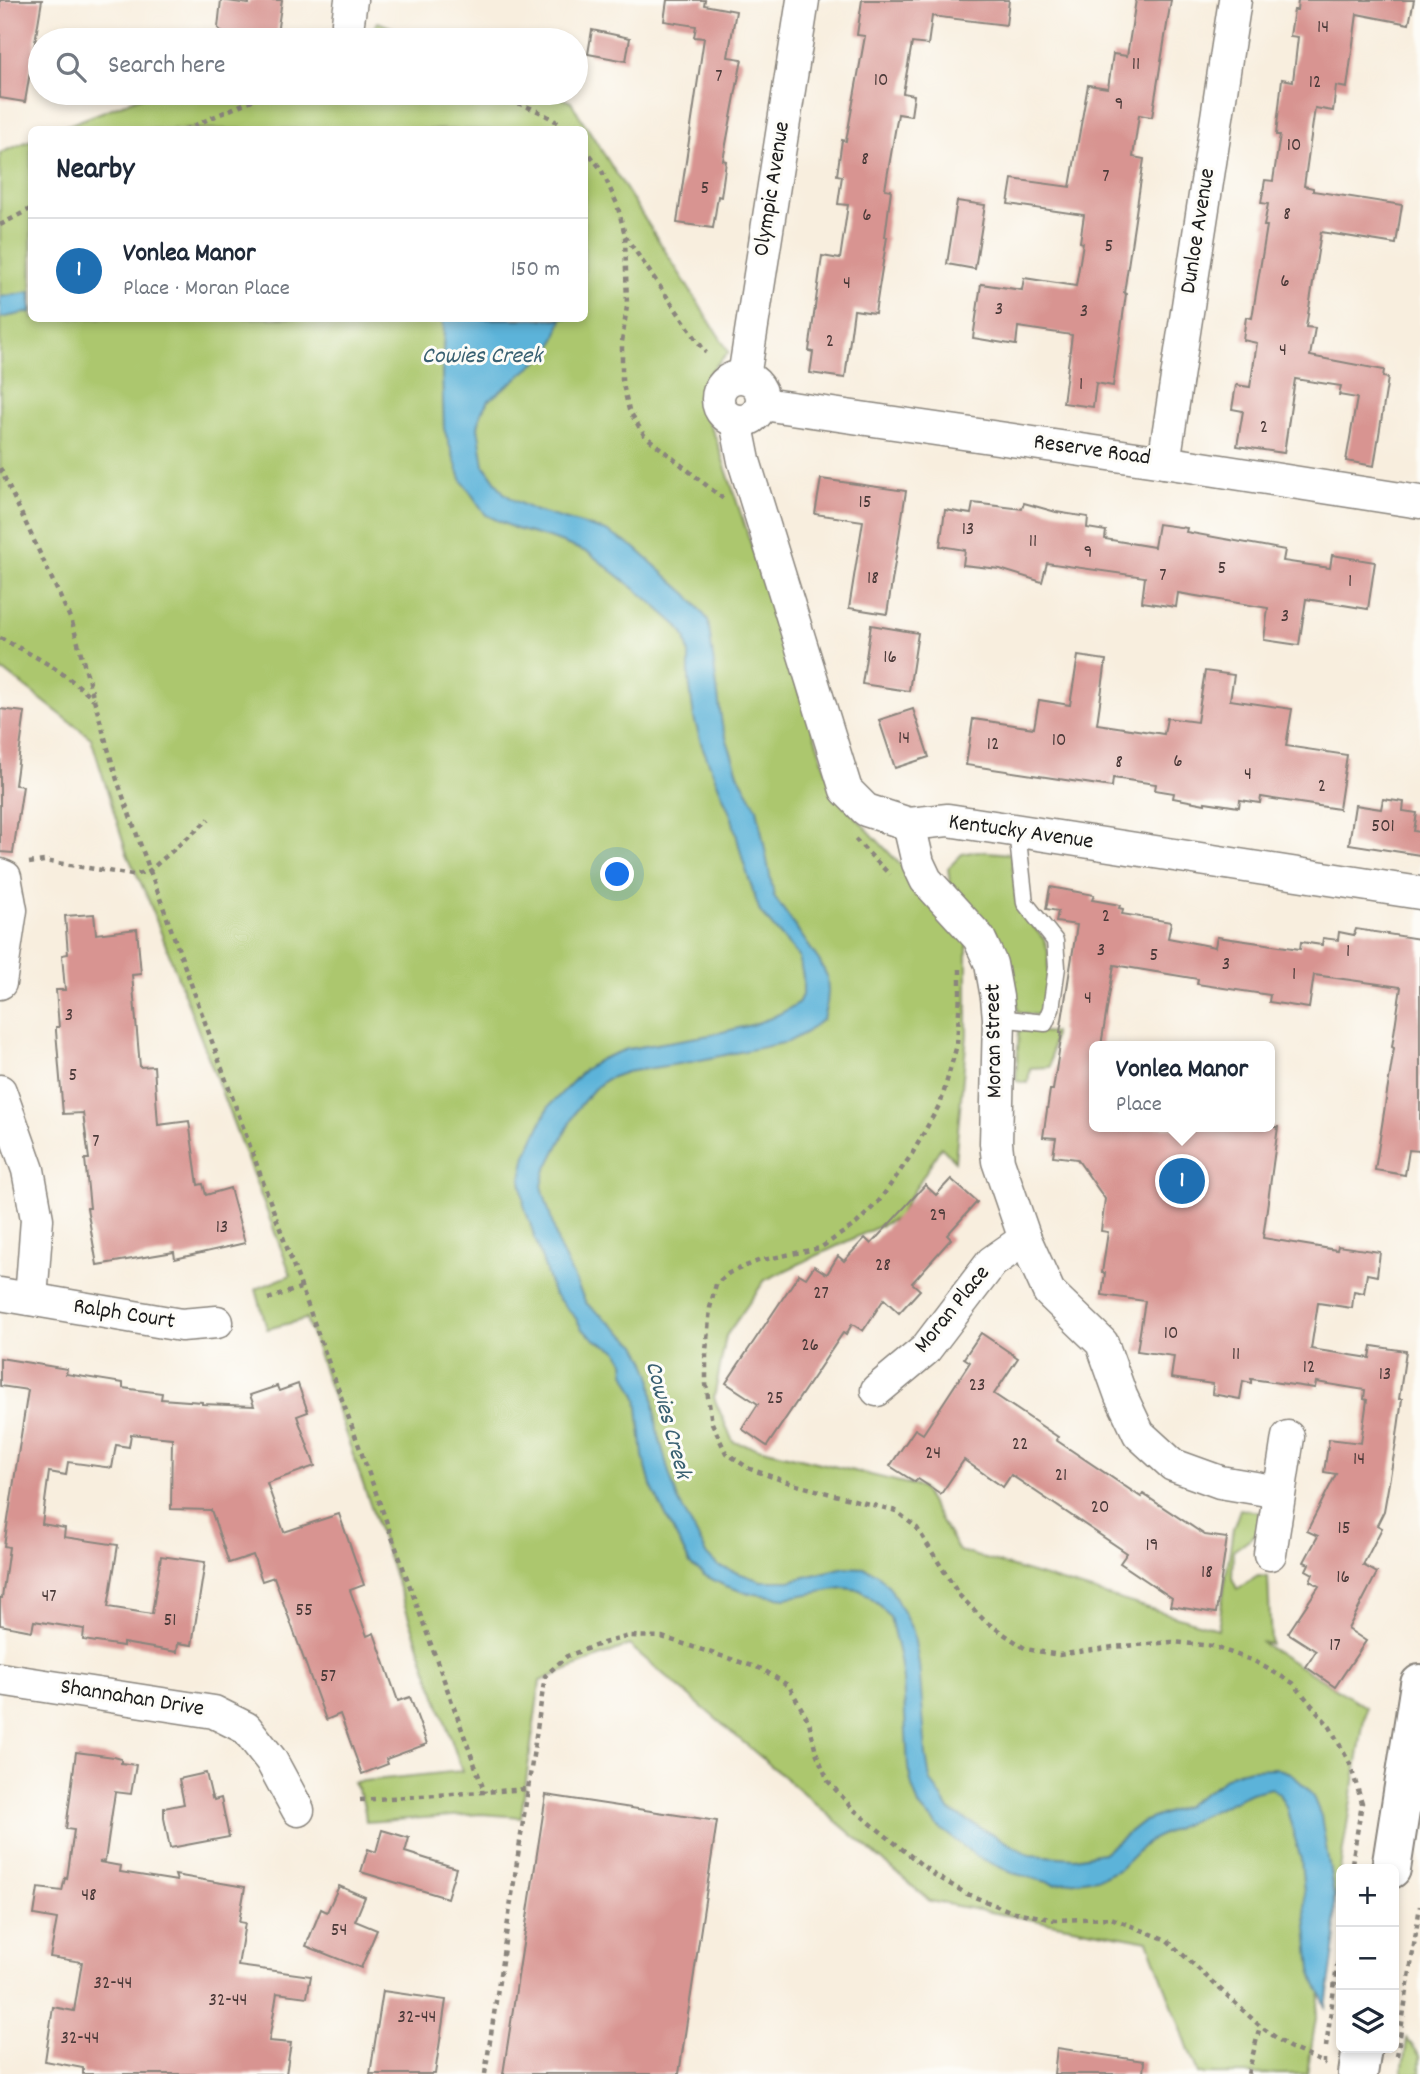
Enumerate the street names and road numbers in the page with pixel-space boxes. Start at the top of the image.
street label: Olympic Avenue [746,119,800,259]
street label: Dunloe Avenue [1173,166,1225,296]
street label: Reserve Road [1031,426,1153,476]
street label: Kentucky Avenue [946,807,1096,859]
street label: Moran Street [978,983,1012,1099]
street label: Moran Place [907,1259,999,1361]
street label: Ralph Court [71,1291,177,1339]
street label: Shannahan Drive [58,1671,206,1727]

